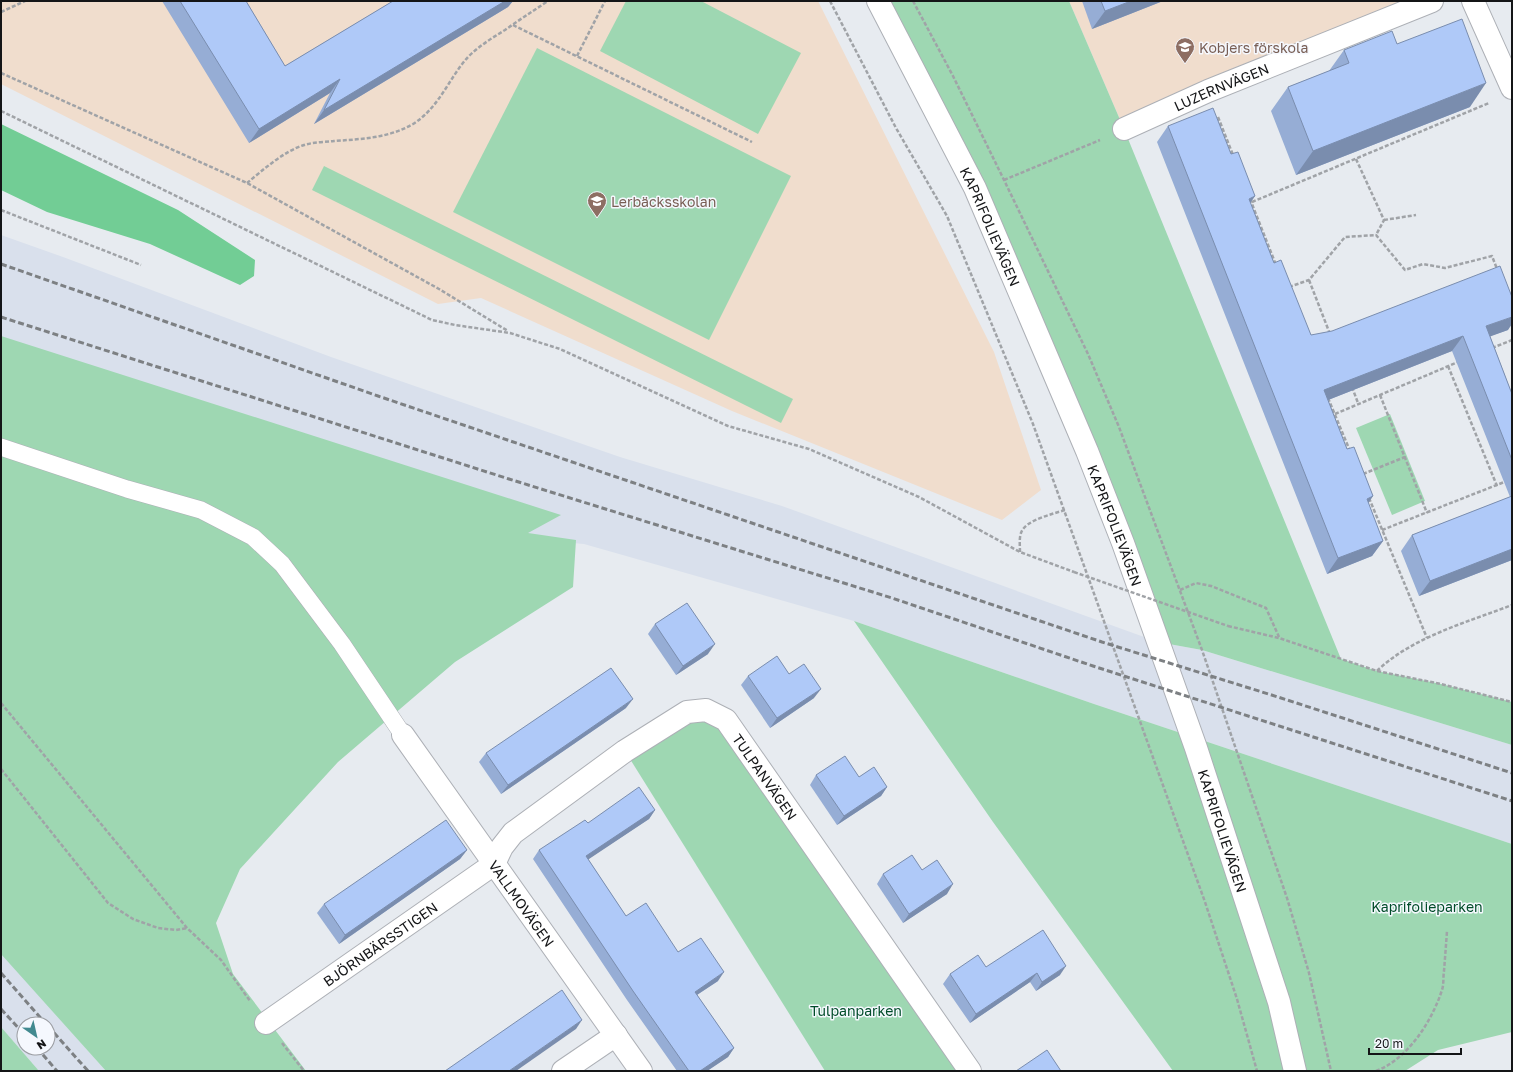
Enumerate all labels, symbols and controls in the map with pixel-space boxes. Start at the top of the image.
school or university icon: Kobjers förskola [1174,36,1196,64]
place label: Kobjers förskola [1199,39,1308,56]
street label: LUZERNVÄGEN [1171,59,1271,114]
street label: KAPRIFOLIEVÄGEN [957,164,1024,288]
school or university icon: Lerbäcksskolan [586,190,608,218]
place label: Lerbäcksskolan [611,193,716,210]
street label: KAPRIFOLIEVÄGEN [1085,462,1146,588]
street label: TULPANVÄGEN [729,730,801,823]
street label: KAPRIFOLIEVÄGEN [1195,767,1251,894]
street label: VALLMOVÄGEN [486,857,558,950]
street label: BJÖRNBÄRSSTIGEN [319,898,441,989]
park label: Kaprifolieparken [1371,898,1483,915]
park label: Tulpanparken [810,1002,902,1019]
north arrow [16,1016,56,1056]
scale bar [1369,1030,1461,1056]
text: 20 m [1375,1036,1403,1051]
text: N [35,1037,49,1052]

